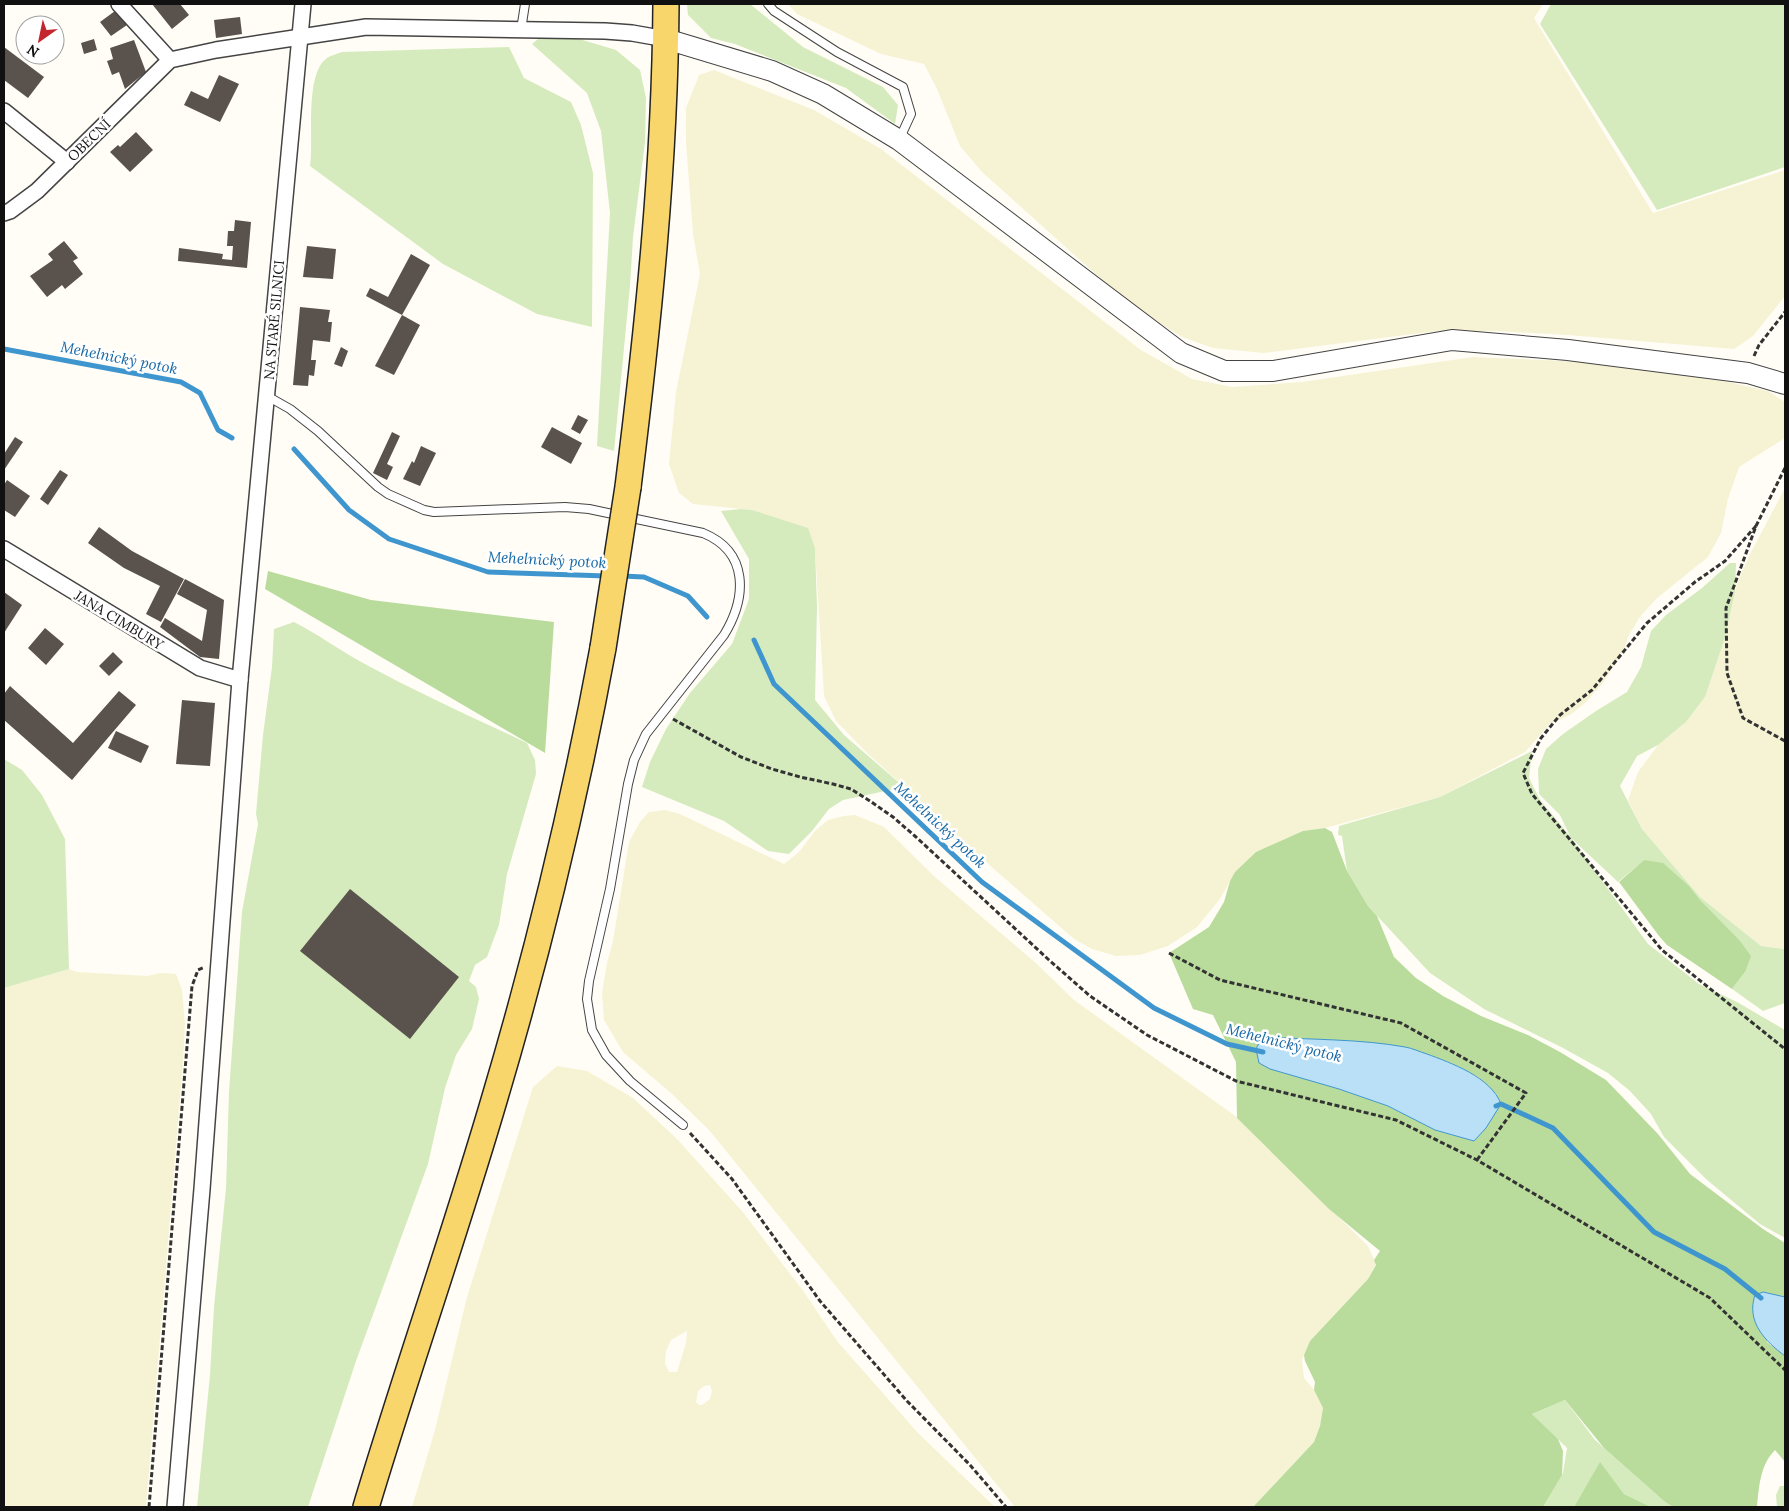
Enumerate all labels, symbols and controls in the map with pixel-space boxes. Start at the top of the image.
north arrow [15,15,65,65]
text: N [23,40,42,61]
street label: OBECNÍ [64,115,115,165]
street label: NA STARÉ SILNICI [260,259,288,381]
water label: Mehelnický potok [59,337,179,378]
water label: Mehelnický potok [487,547,607,572]
street label: JANA CIMBURY [70,586,168,654]
water label: Mehelnický potok [890,777,990,872]
water label: Mehelnický potok [1224,1019,1344,1066]

